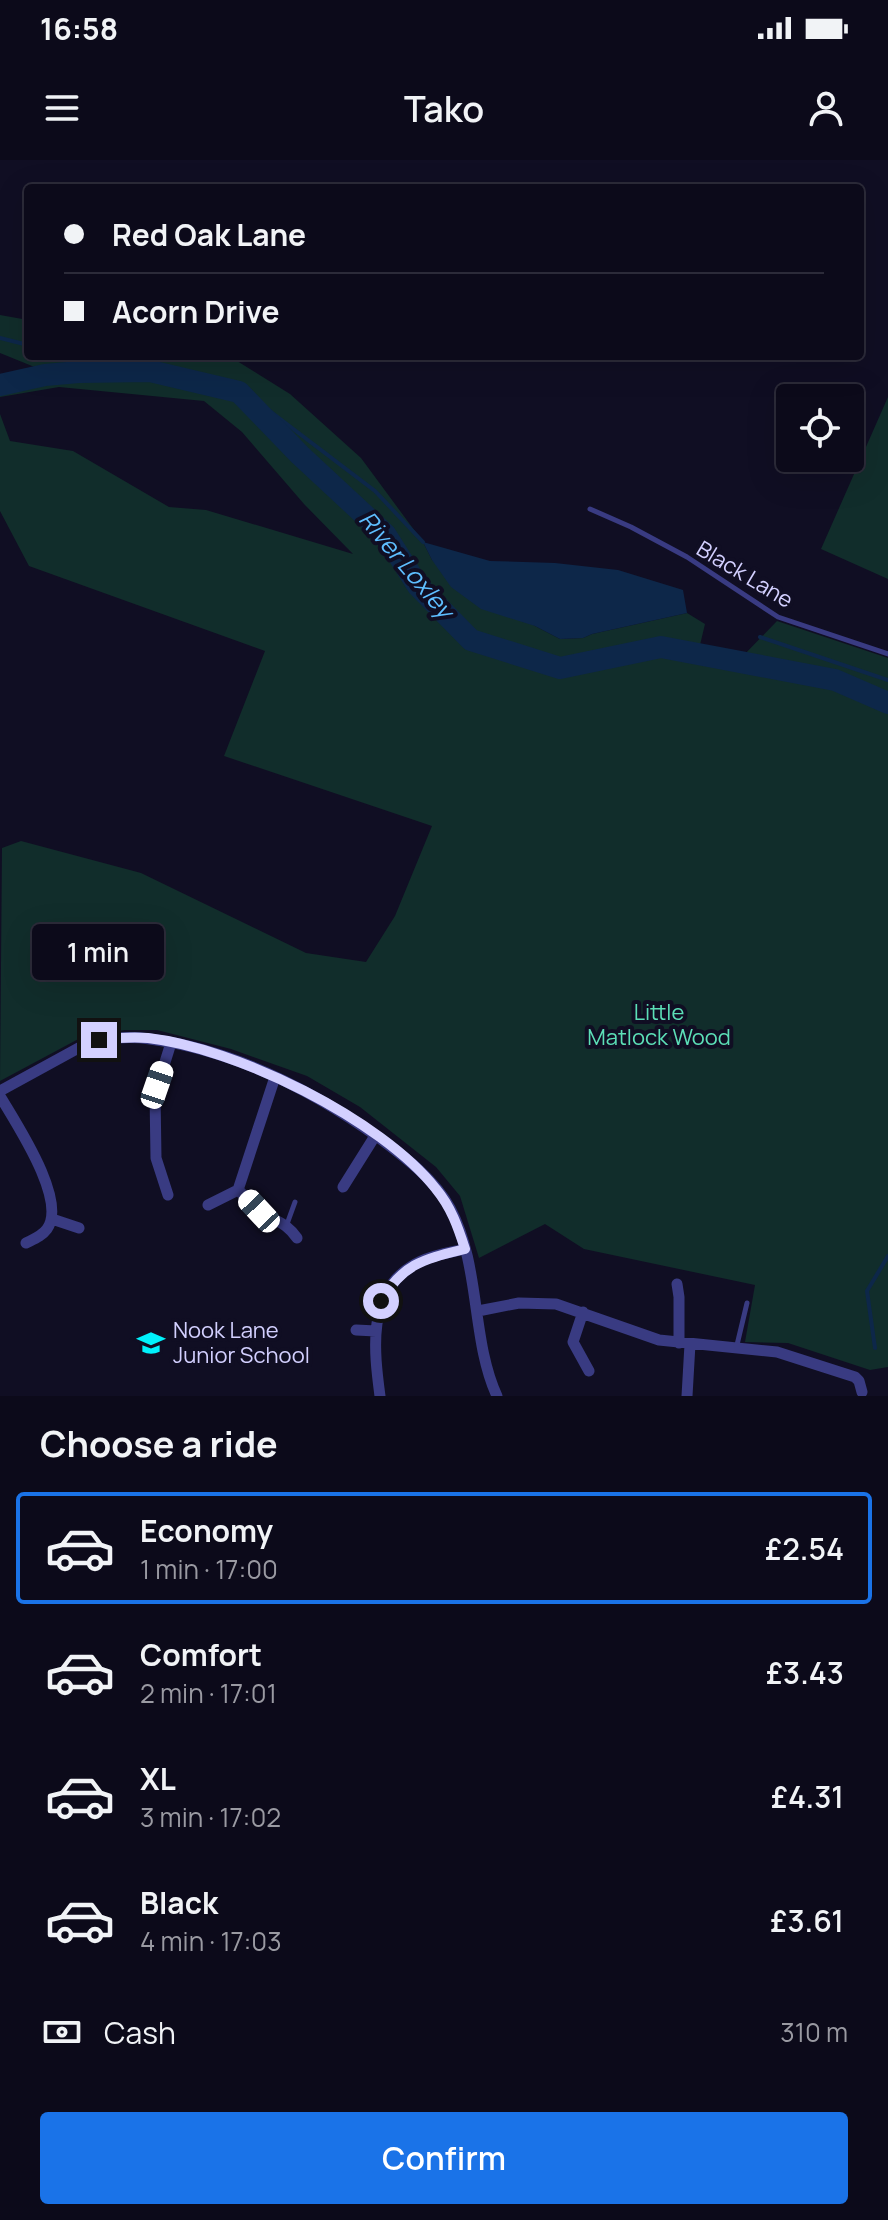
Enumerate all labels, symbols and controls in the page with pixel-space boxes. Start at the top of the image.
text: 16:58 [40,8,118,49]
text: Tako [404,84,484,133]
icon: menu [40,86,84,130]
icon: person [804,86,848,130]
text: Red Oak Lane [112,214,306,255]
text: Acorn Drive [112,291,280,332]
map controls [776,384,864,472]
button: locate [776,384,864,472]
water label: River Loxley [352,503,464,627]
street label: Black Lane [691,533,799,615]
callout: 1 min [33,924,165,980]
text: 1 min [67,934,129,970]
park label: Little Matlock Wood [587,997,731,1052]
route end [81,1022,117,1058]
car [138,1058,176,1112]
car [234,1185,284,1237]
route start [363,1283,399,1319]
place label: Nook Lane Junior School [173,1315,310,1370]
school or university icon: Nook Lane Junior School [136,1328,166,1358]
text: Choose a ride [40,1419,278,1468]
text: Economy [140,1510,273,1551]
icon: car [44,1512,116,1584]
text: £2.54 [765,1528,844,1569]
text: 1 min · 17:00 [140,1551,278,1587]
text: Comfort [140,1634,262,1675]
icon: car [44,1636,116,1708]
text: £3.43 [766,1652,844,1693]
text: 2 min · 17:01 [140,1675,277,1711]
text: XL [140,1758,176,1799]
icon: car [44,1760,116,1832]
text: £4.31 [771,1776,844,1817]
text: 3 min · 17:02 [140,1799,281,1835]
text: Black [140,1882,218,1923]
icon: car [44,1884,116,1956]
text: £3.61 [770,1900,844,1941]
text: 4 min · 17:03 [140,1923,282,1959]
icon: cash [40,2010,84,2054]
text: Cash [104,2012,176,2053]
text: 310 m [780,2014,848,2050]
button: Confirm [40,2112,848,2204]

